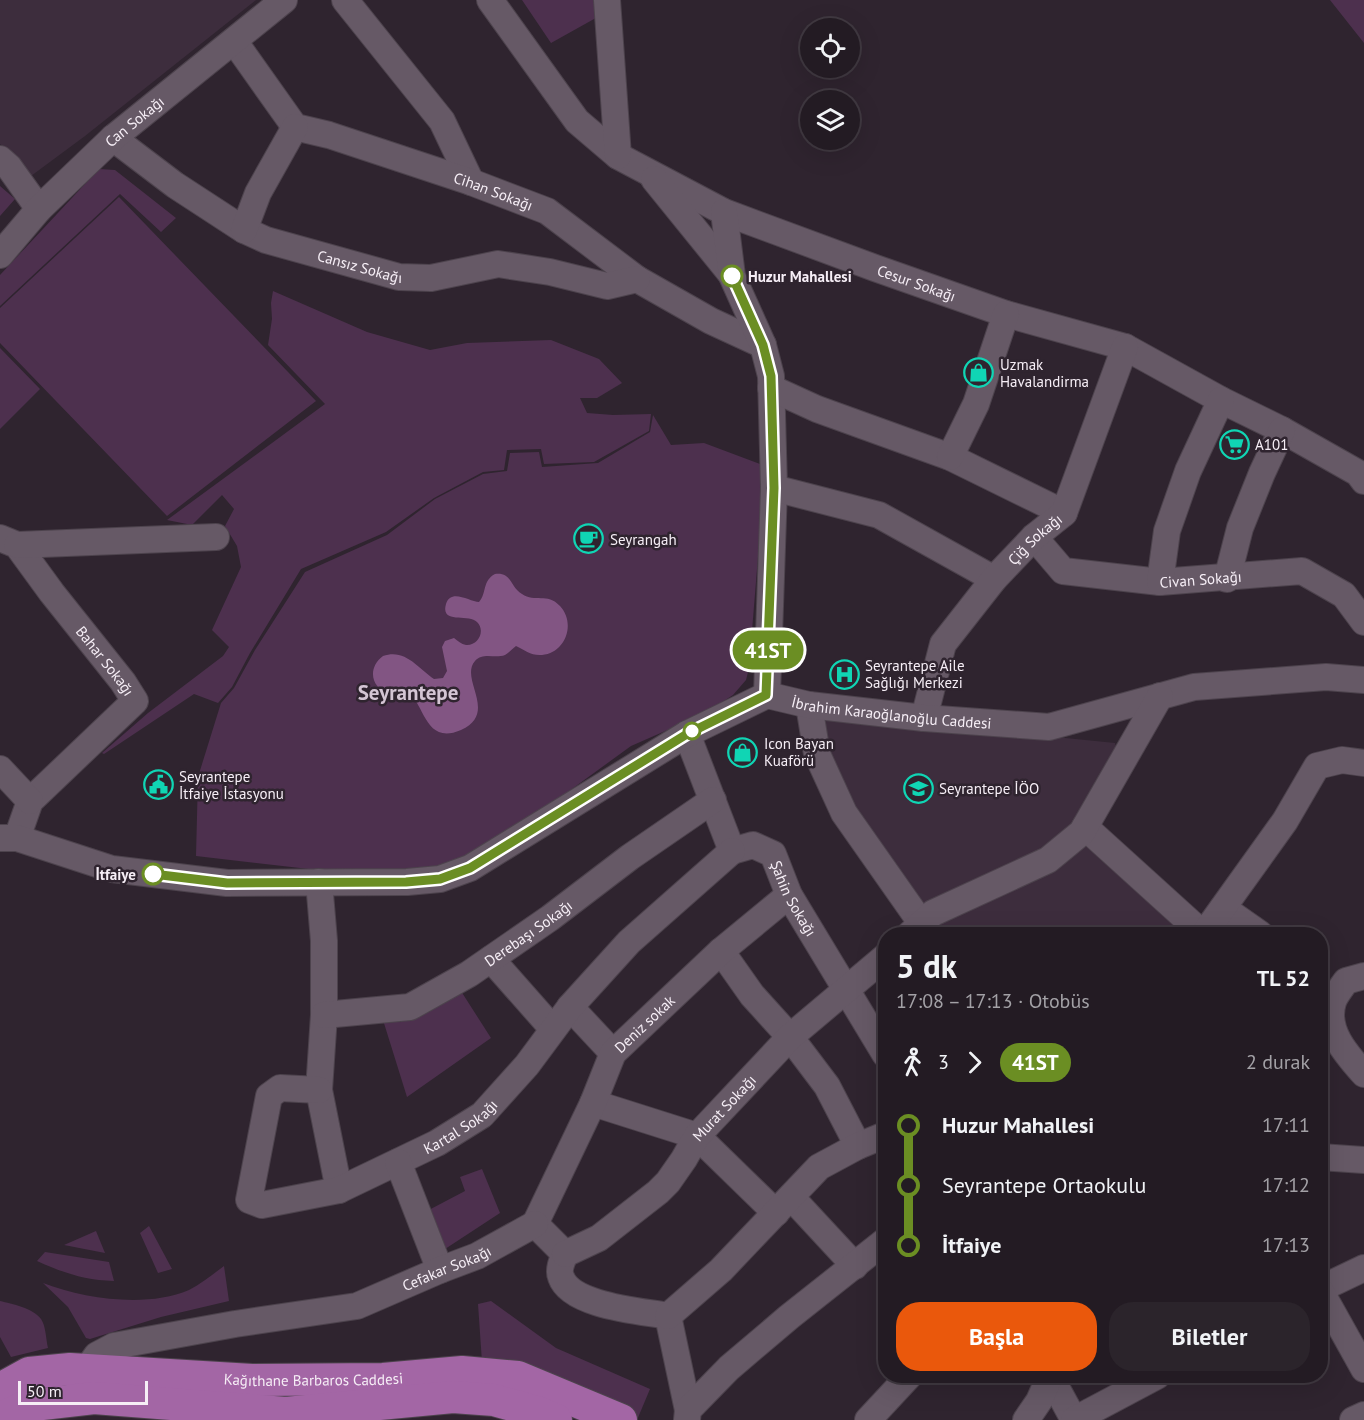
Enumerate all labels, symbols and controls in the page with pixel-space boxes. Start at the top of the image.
map controls [800,18,860,150]
button: locate [800,18,860,78]
button: layers [800,90,860,150]
street label: Can Sokağı [100,91,168,151]
street label: Cihan Sokağı [451,167,536,214]
street label: Cansız Sokağı [315,245,403,287]
street label: Cesur Sokağı [875,260,958,305]
marker: Huzur Mahallesi [721,265,743,287]
place label: Huzur Mahallesi [748,267,852,286]
place label: Uzmak Havalandirma [1000,355,1089,391]
shop icon: Uzmak Havalandirma [963,357,995,389]
supermarket icon: A101 [1218,428,1250,460]
place label: A101 [1255,435,1288,454]
street label: Çiğ Sokağı [1003,509,1065,569]
cafe icon: Seyrangah [573,523,605,555]
place label: Seyrangah [610,530,677,549]
street label: Civan Sokağı [1159,566,1242,592]
street label: Bahar Sokağı [72,622,139,699]
line badge: 41ST [726,630,810,670]
text: 41ST [745,637,791,664]
place label: Seyrantepe Aile Sağlığı Merkezi [865,656,965,692]
hospital icon: Seyrantepe Aile Sağlığı Merkezi [828,658,860,690]
district label: Seyrantepe [358,679,458,706]
street label: İbrahim Karaoğlanoğlu Caddesi [790,692,992,732]
unlabelled marker [683,722,701,740]
place label: Icon Bayan Kuaförü [764,734,834,770]
shop icon: Icon Bayan Kuaförü [727,736,759,768]
place label: Seyrantepe İtfaiye İstasyonu [179,767,284,803]
public building icon: Seyrantepe İtfaiye İstasyonu [142,769,174,801]
school or university icon: Seyrantepe İÖO [902,772,934,804]
place label: Seyrantepe İÖO [939,779,1039,798]
street label: Şahin Sokağı [767,858,821,939]
marker: İtfaiye [142,863,164,885]
place label: İtfaiye [96,865,136,884]
street label: Derebaşı Sokağı [481,895,576,970]
text: 5 dk [896,944,957,987]
text: TL 52 [1257,964,1310,992]
text: 17:08 – 17:13 · Otobüs [896,988,1090,1014]
street label: Deniz sokak [610,990,679,1057]
icon: walk [896,1046,929,1079]
icon: forward [958,1046,991,1079]
text: 3 [938,1049,949,1075]
text: 41ST [1012,1049,1059,1076]
text: 2 durak [1246,1049,1310,1075]
street label: Murat Sokağı [688,1070,760,1145]
street label: Kartal Sokağı [420,1095,501,1158]
text: Huzur Mahallesi [942,1111,1094,1139]
text: 17:11 [1262,1112,1310,1138]
text: Seyrantepe Ortaokulu [942,1171,1146,1199]
text: 17:12 [1262,1172,1310,1198]
text: İtfaiye [942,1231,1001,1259]
text: 17:13 [1262,1232,1310,1258]
street label: Cefakar Sokağı [399,1241,494,1295]
button: Başla [896,1302,1097,1371]
button: Biletler [1109,1302,1310,1371]
street label: Kağıthane Barbaros Caddesi [223,1368,404,1389]
scale bar [18,1378,148,1406]
text: 50 m [27,1381,62,1401]

